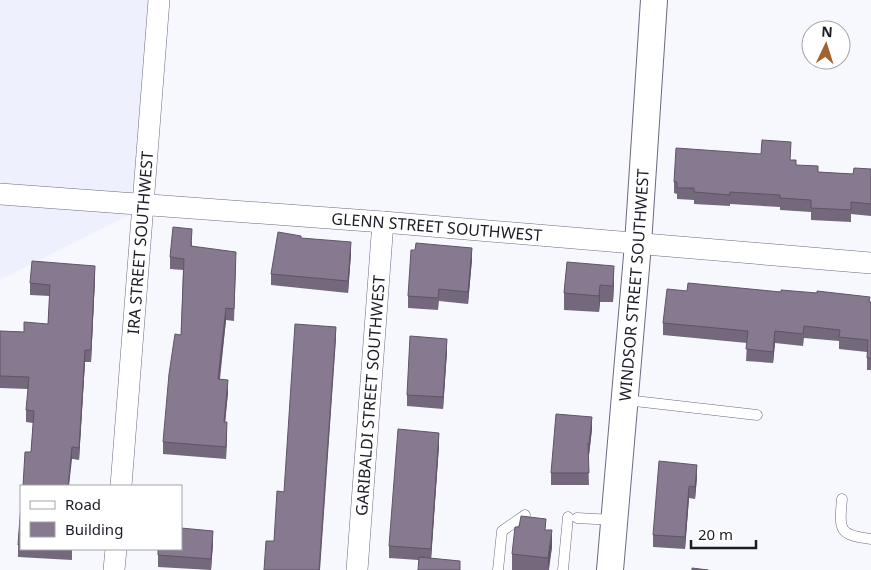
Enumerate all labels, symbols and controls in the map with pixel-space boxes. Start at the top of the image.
north arrow [801,20,851,70]
text: N [821,22,833,41]
street label: IRA STREET SOUTHWEST [122,150,158,335]
street label: WINDSOR STREET SOUTHWEST [614,168,654,402]
street label: GLENN STREET SOUTHWEST [331,207,543,246]
street label: GARIBALDI STREET SOUTHWEST [350,274,390,517]
legend [20,485,182,550]
text: Road [65,494,101,514]
scale bar [691,518,756,550]
text: Building [65,519,123,539]
text: 20 m [698,524,733,544]

